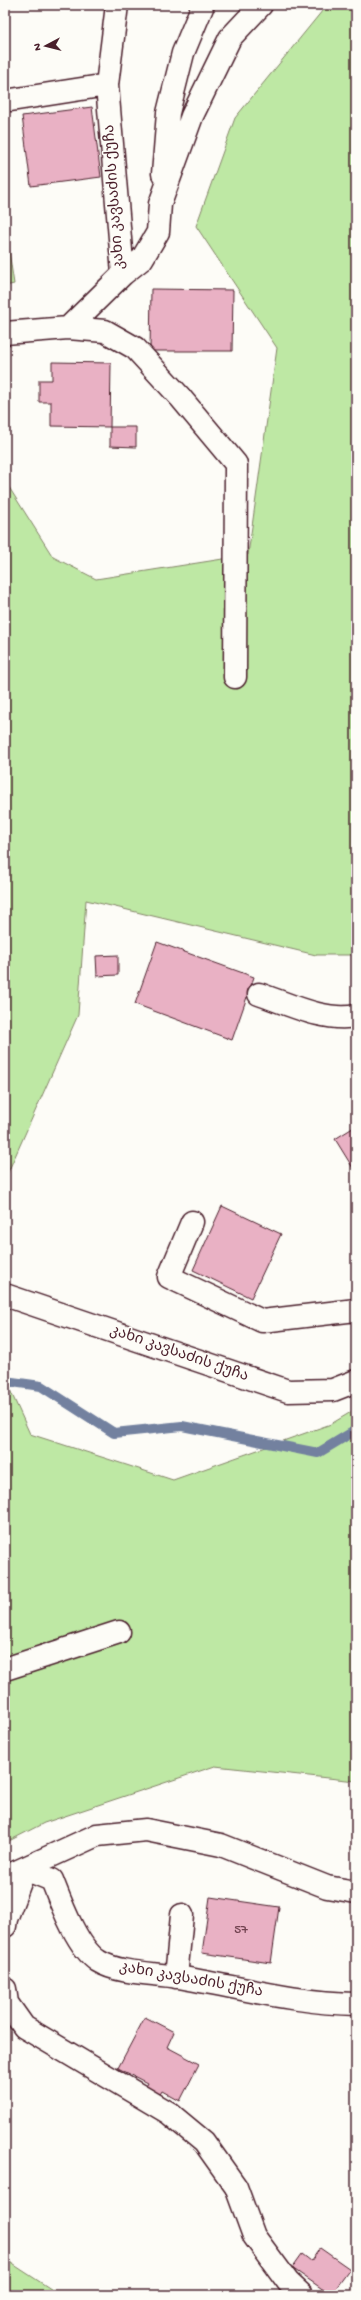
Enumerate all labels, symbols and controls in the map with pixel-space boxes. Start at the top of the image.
north arrow [26,26,66,66]
text: N [32,43,44,51]
street label: კახი კავსაძის ქუჩა [101,124,129,270]
street label: კახი კავსაძის ქუჩა [107,1322,251,1386]
house number: 57 [234,1923,249,1938]
street label: კახი კავსაძის ქუჩა [118,1959,264,2001]

